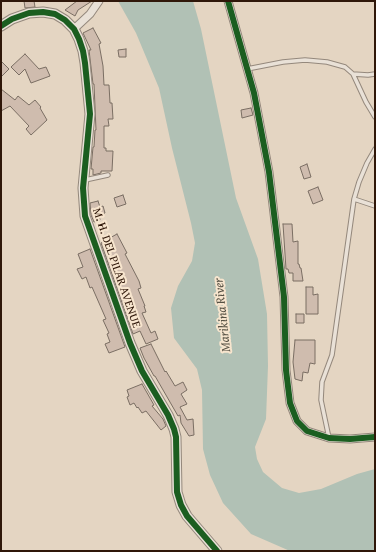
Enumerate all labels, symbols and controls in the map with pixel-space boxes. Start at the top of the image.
street label: M. H. DEL PILAR AVENUE [89,206,143,330]
water label: Marikina River [211,277,235,353]

